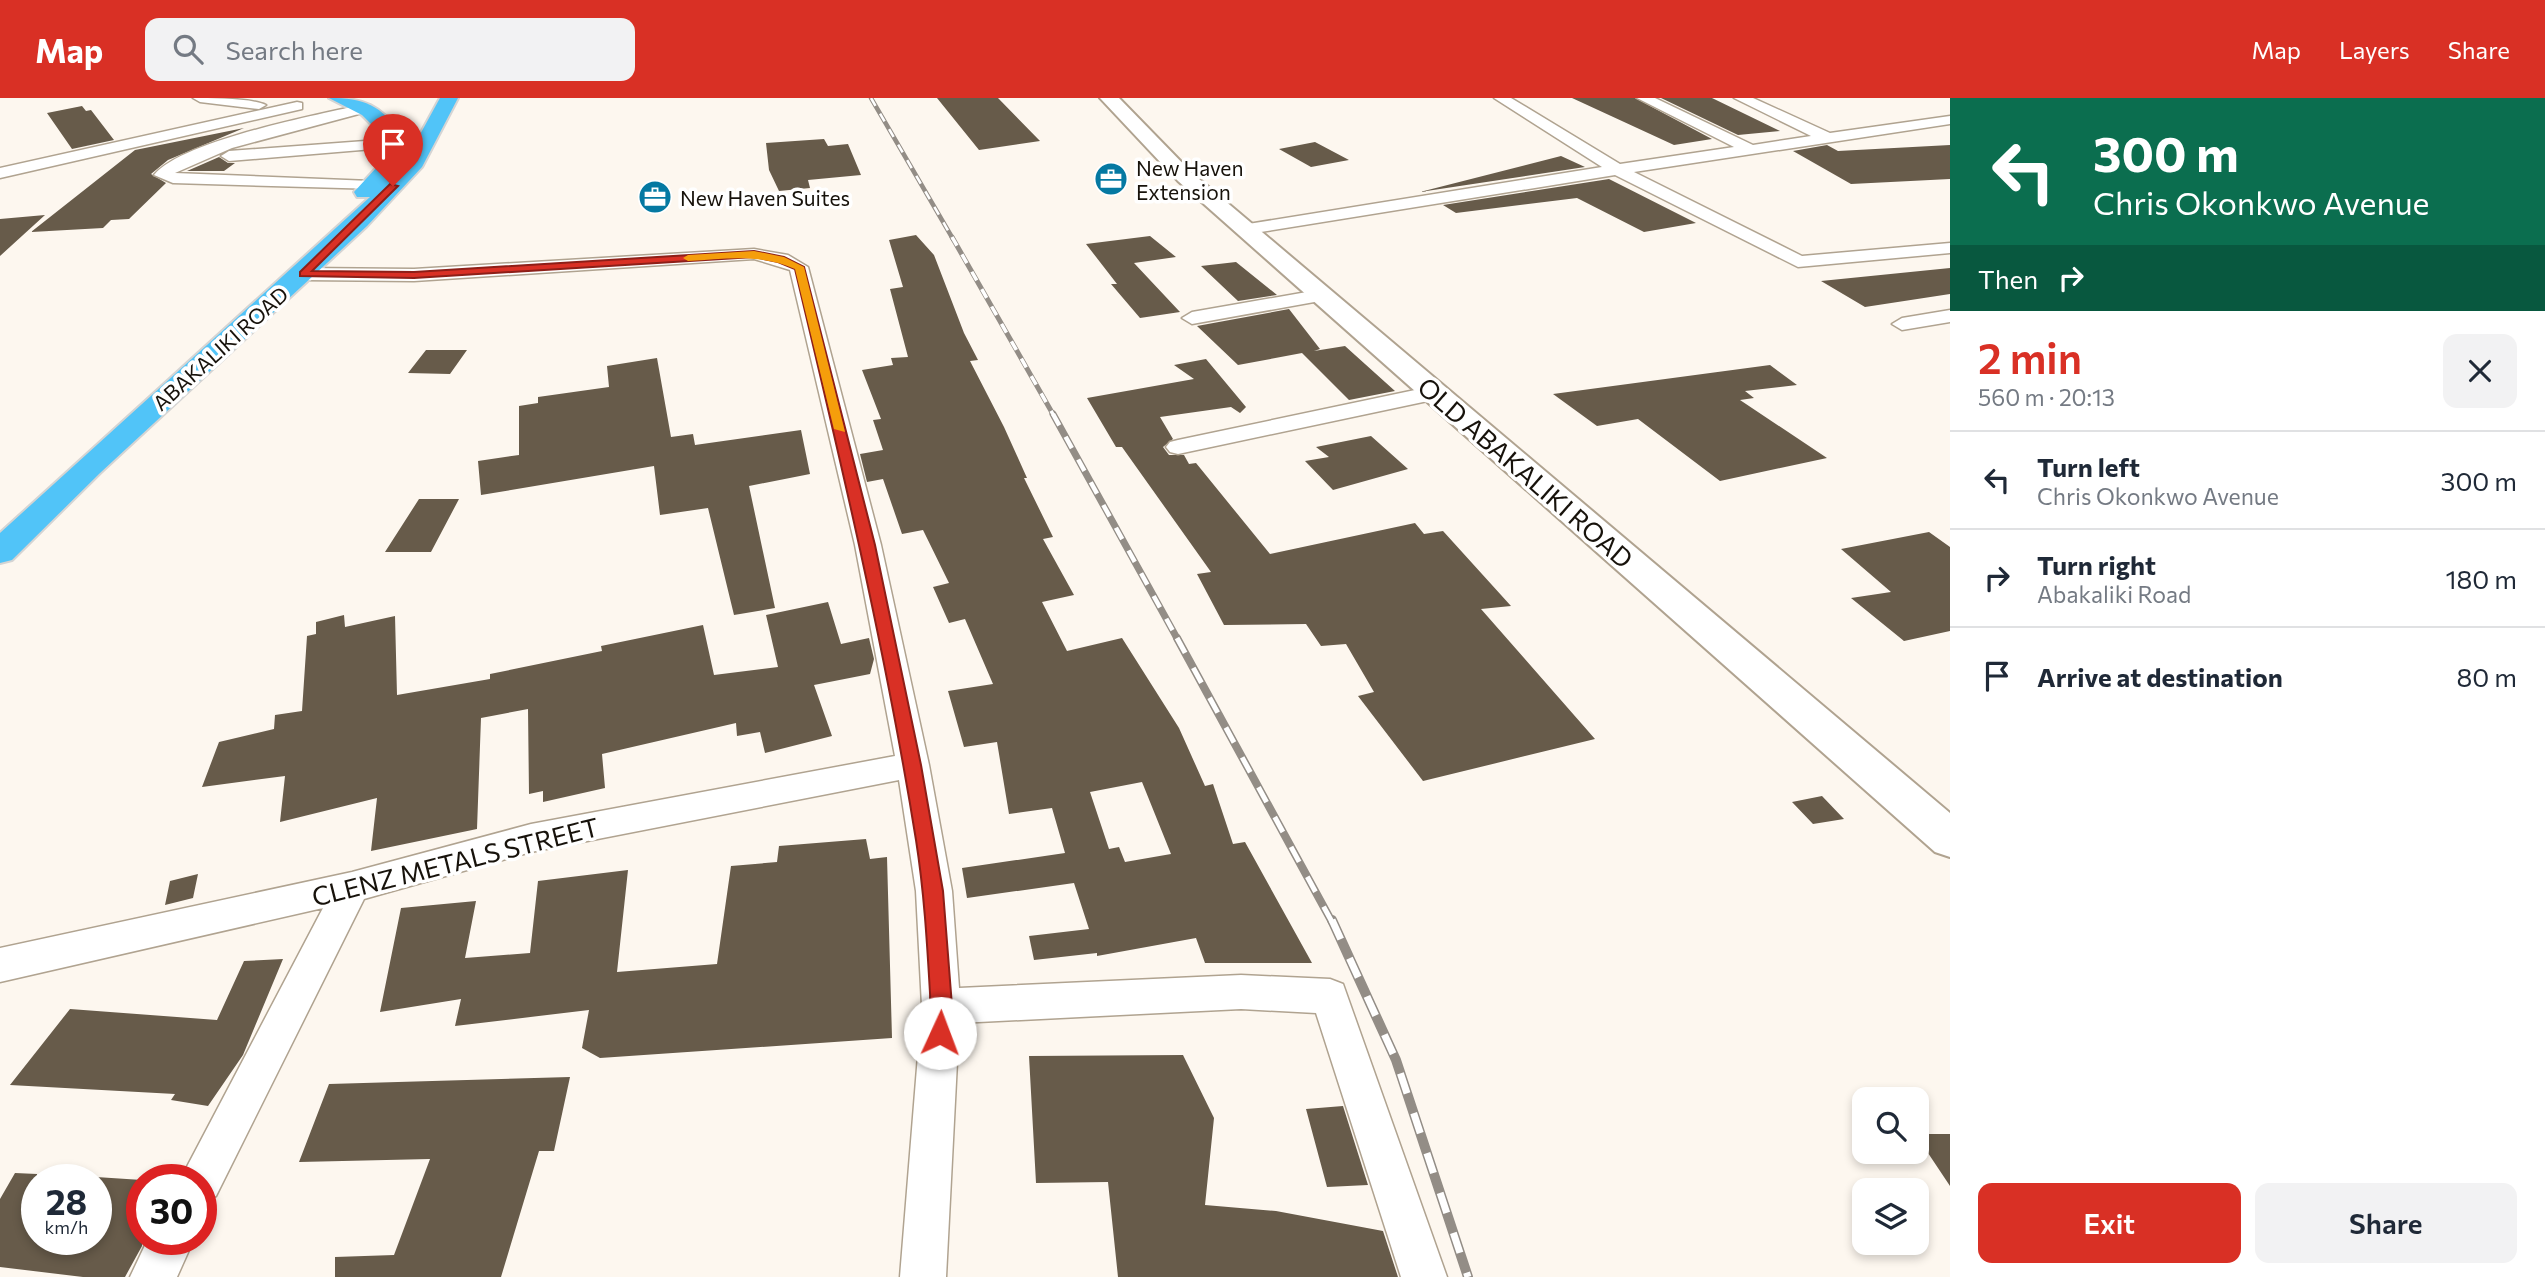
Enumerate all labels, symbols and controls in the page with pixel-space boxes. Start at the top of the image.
search box [145,18,635,81]
text: Map [35,29,103,70]
icon: search [169,30,207,68]
text: Search here [225,34,363,65]
text: Map [2252,35,2301,64]
text: Layers [2339,35,2410,64]
text: Share [2448,35,2510,64]
pin [363,114,423,186]
text: 300 m [2093,122,2239,182]
icon: arrive [374,125,412,163]
icon: left [1978,126,2069,217]
place label: New Haven Extension [1136,155,1243,204]
office icon: New Haven Extension [1092,160,1130,198]
office icon: New Haven Suites [636,178,674,216]
text: Chris Okonkwo Avenue [2093,182,2429,222]
place label: New Haven Suites [680,185,850,210]
icon: right [2052,259,2090,297]
text: Then [1978,263,2038,294]
street label: ABAKALIKI ROAD [147,281,293,415]
text: 2 min [1978,331,2082,383]
button: close [2443,334,2517,408]
street label: OLD ABAKALIKI ROAD [1412,370,1640,574]
text: 560 m · 20:13 [1978,383,2115,411]
text: Turn left [2037,451,2140,482]
icon: left [1978,461,2016,499]
text: 300 m [2441,465,2517,496]
text: Chris Okonkwo Avenue [2037,482,2279,510]
text: Turn right [2037,549,2156,580]
icon: right [1978,559,2016,597]
text: 180 m [2445,563,2517,594]
text: Abakaliki Road [2037,580,2191,608]
icon: arrive [1978,657,2016,695]
text: Arrive at destination [2037,661,2283,692]
text: 80 m [2457,661,2517,692]
street label: CLENZ METALS STREET [308,810,602,912]
position arrow [903,996,977,1070]
map controls [1852,1087,1929,1255]
button: search [1852,1087,1929,1164]
speed limit sign: 30 [126,1164,217,1255]
button: layers [1852,1178,1929,1255]
text: 28 [46,1179,87,1222]
button: Exit [1978,1183,2241,1263]
button: Share [2255,1183,2517,1263]
text: km/h [45,1216,88,1238]

